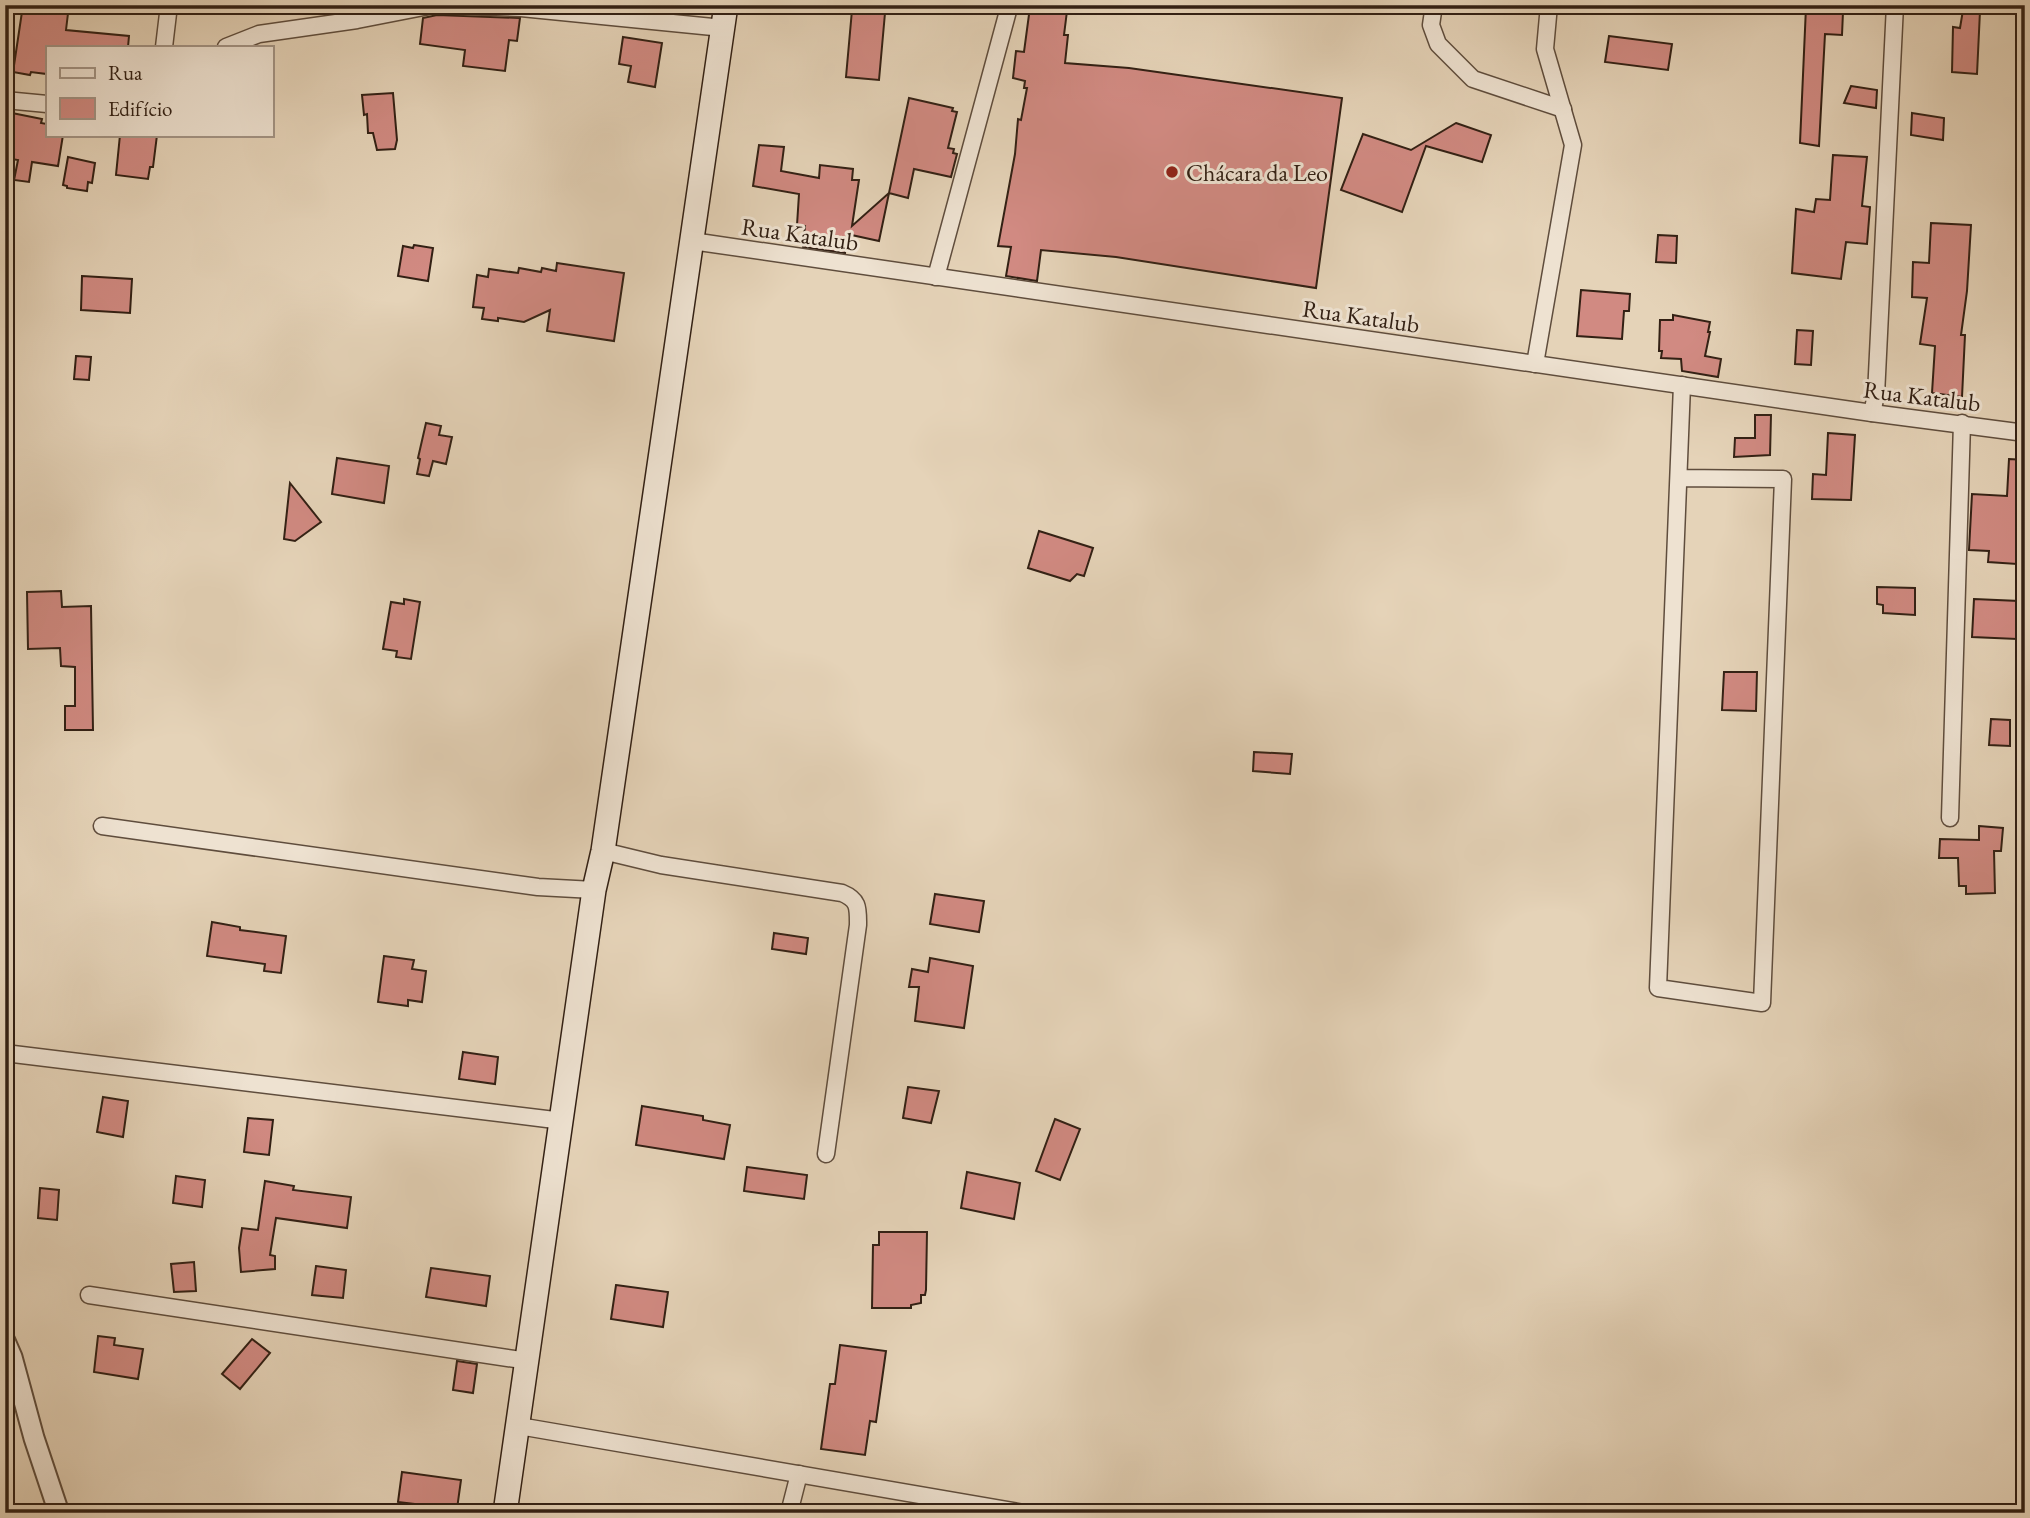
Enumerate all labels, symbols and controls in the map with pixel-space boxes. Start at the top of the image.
legend [46,46,273,136]
text: Rua [108,59,143,86]
text: Edifício [108,95,172,122]
place label: Chácara da Leo [1186,157,1328,188]
marker: Chácara da Leo [1164,164,1180,180]
street label: Rua Katalub [739,210,861,258]
street label: Rua Katalub [1300,292,1422,340]
street label: Rua Katalub [1862,373,1982,419]

